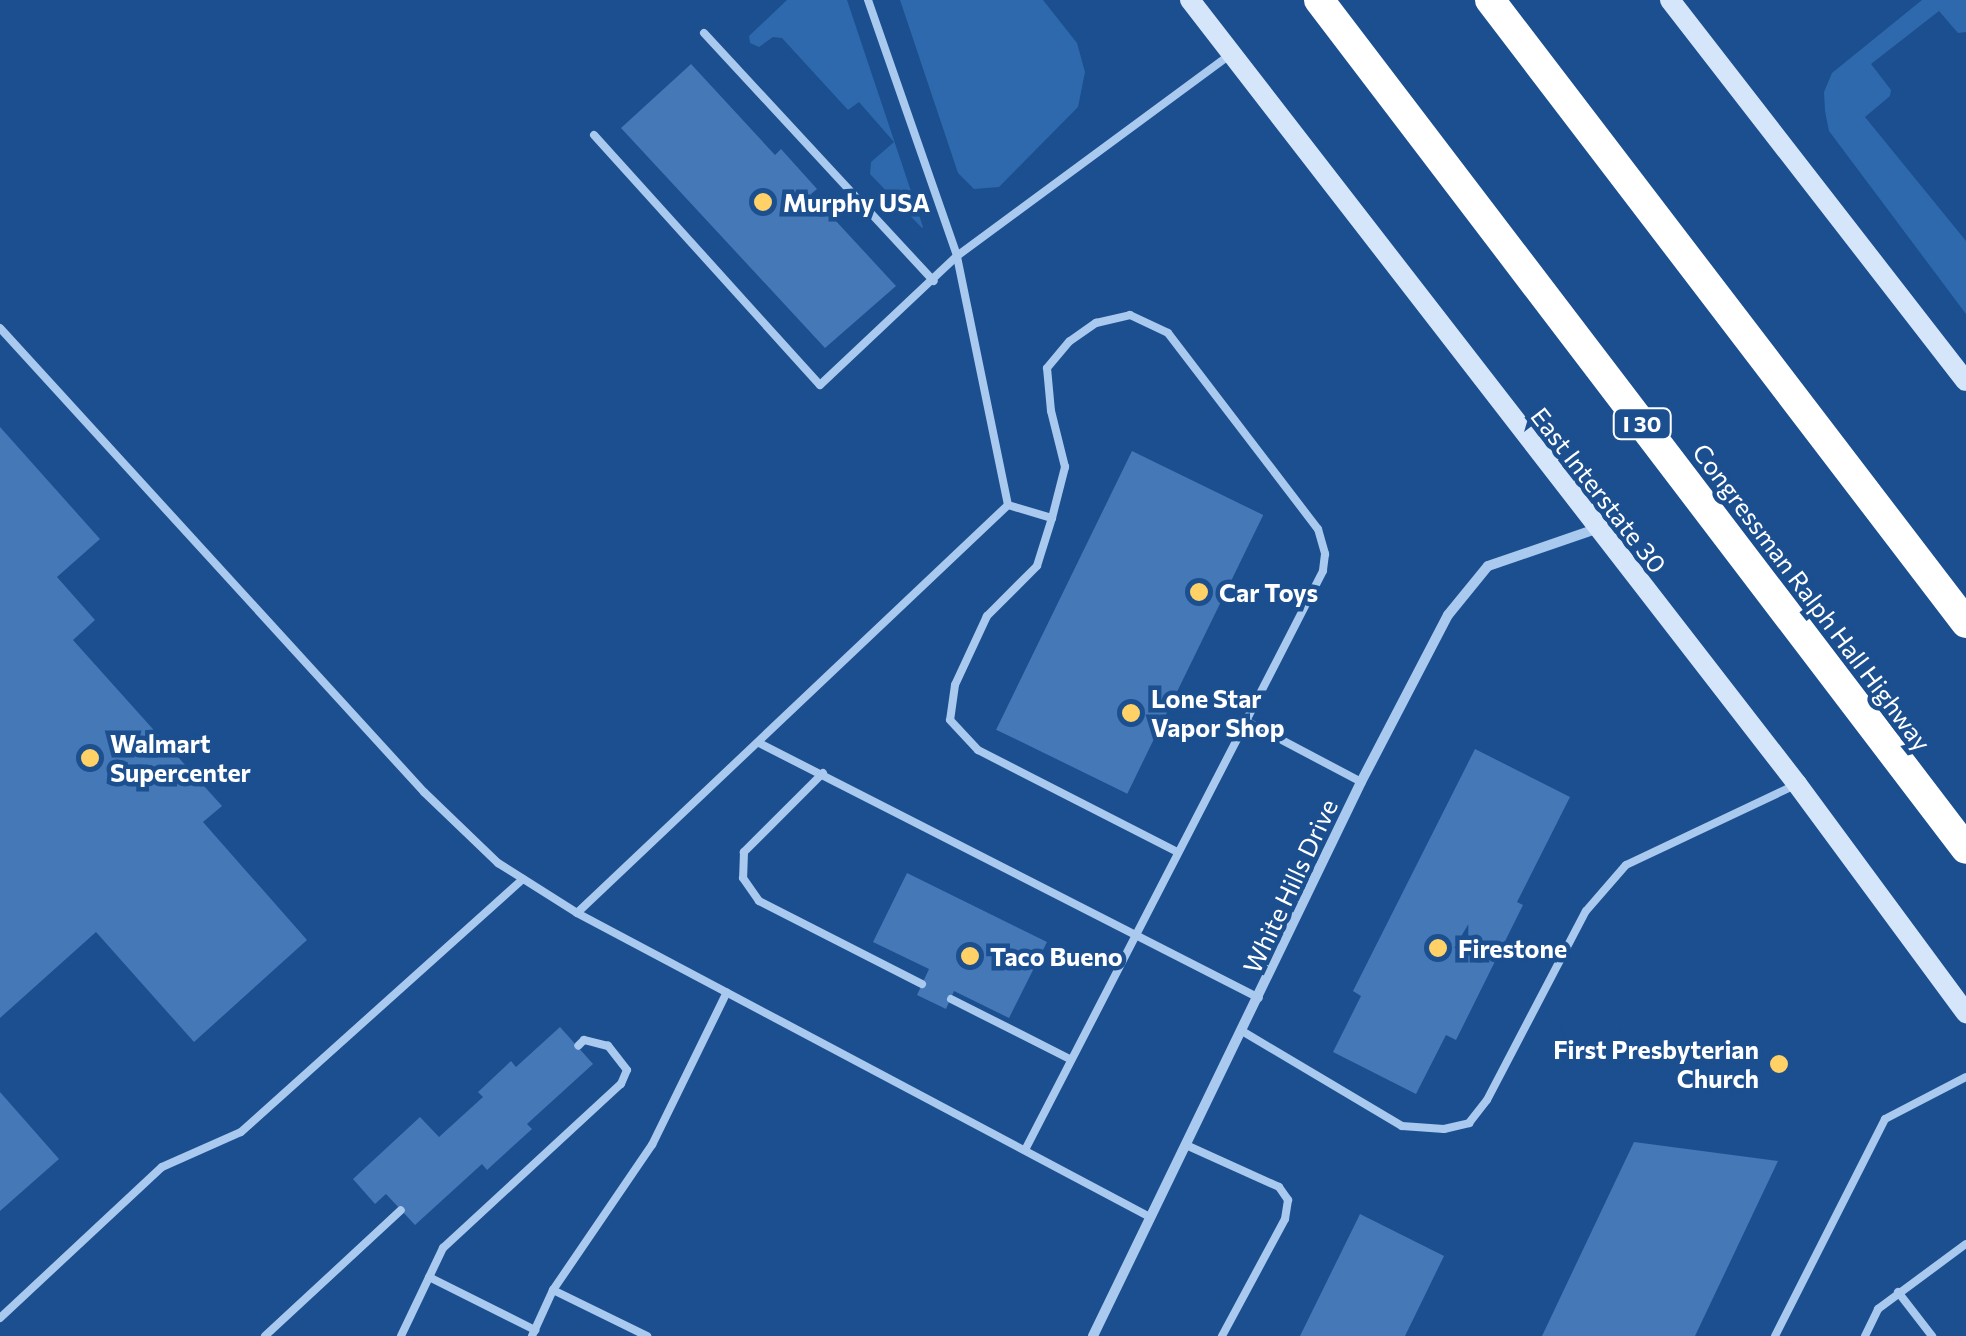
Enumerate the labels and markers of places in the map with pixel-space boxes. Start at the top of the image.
place label: Murphy USA [783,187,930,217]
marker: Murphy USA [752,191,774,213]
place label: Car Toys [1219,577,1318,607]
marker: Car Toys [1188,581,1210,603]
place label: Lone Star Vapor Shop [1151,684,1285,743]
marker: Lone Star Vapor Shop [1120,702,1142,724]
place label: Walmart Supercenter [110,729,251,788]
marker: Walmart Supercenter [79,747,101,769]
place label: Firestone [1458,933,1567,963]
marker: Firestone [1427,937,1449,959]
place label: Taco Bueno [990,941,1123,971]
marker: Taco Bueno [959,945,981,967]
place label: First Presbyterian Church [1553,1035,1759,1094]
marker: First Presbyterian Church [1768,1053,1790,1075]

